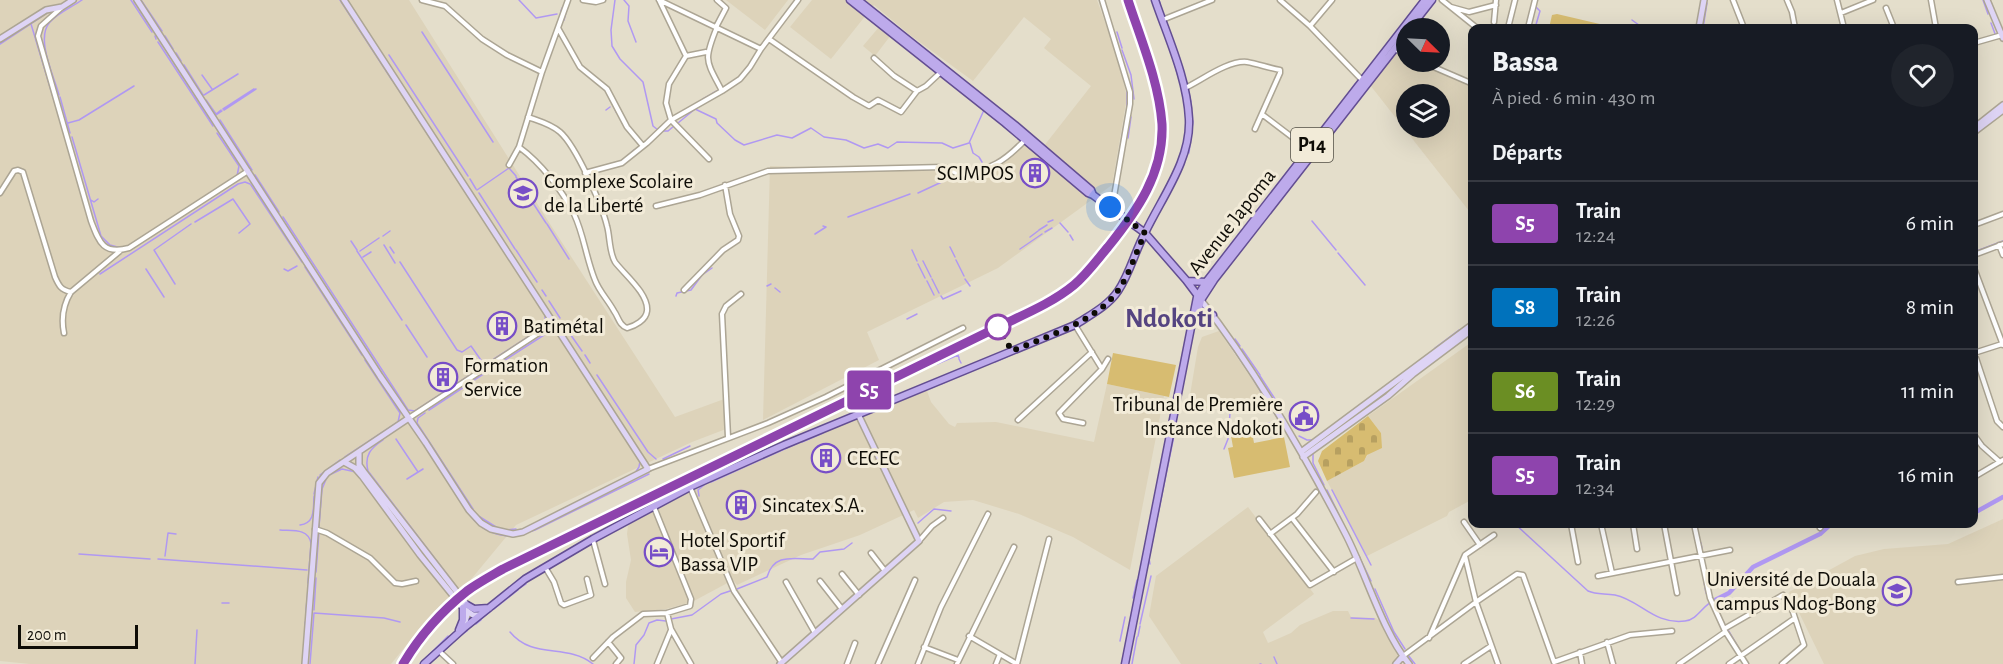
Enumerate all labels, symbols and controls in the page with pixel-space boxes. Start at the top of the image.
north arrow [1396,18,1450,72]
map controls [1396,18,1450,138]
button: heart [1891,44,1954,107]
text: Bassa [1492,49,1558,77]
button: layers [1396,84,1450,138]
text: À pied · 6 min · 430 m [1492,88,1655,108]
road number: P14 [1291,128,1333,162]
text: Départs [1492,142,1562,164]
building icon: SCIMPOS [1019,157,1051,189]
place label: SCIMPOS [937,163,1014,184]
street label: Avenue Japoma [1184,165,1280,279]
place label: Complexe Scolaire de la Liberté [544,171,693,216]
school or university icon: Complexe Scolaire de la Liberté [507,177,539,209]
your location [1095,192,1125,222]
text: Train [1576,200,1621,222]
text: 6 min [1906,212,1954,234]
text: S5 [1515,213,1535,234]
text: 12:24 [1576,226,1615,246]
text: Train [1576,284,1621,306]
text: 8 min [1906,296,1954,318]
text: S8 [1515,297,1535,318]
district label: Ndokoti [1125,305,1213,332]
building icon: Batimétal [486,310,518,342]
text: 12:26 [1576,310,1615,330]
unlabelled marker [985,314,1011,340]
place label: Batimétal [523,316,604,337]
place label: Formation Service [464,355,548,400]
building icon: Formation Service [427,361,459,393]
text: Train [1576,368,1621,390]
line badge: S5 [842,370,896,410]
text: S5 [859,380,879,401]
text: 11 min [1901,380,1954,402]
text: S6 [1515,381,1535,402]
place label: Tribunal de Première Instance Ndokoti [1113,394,1283,439]
text: 12:29 [1576,394,1615,414]
public building icon: Tribunal de Première Instance Ndokoti [1288,400,1320,432]
building icon: CECEC [810,442,842,474]
place label: CECEC [847,448,899,469]
text: Train [1576,452,1621,474]
text: 16 min [1898,464,1954,486]
text: S5 [1515,465,1535,486]
text: 12:34 [1576,478,1614,498]
building icon: Sincatex S.A. [725,489,757,521]
place label: Sincatex S.A. [762,495,864,516]
place label: Hotel Sportif Bassa VIP [680,530,786,575]
hotel icon: Hotel Sportif Bassa VIP [643,536,675,568]
place label: Université de Douala campus Ndog-Bong [1707,569,1877,614]
school or university icon: Université de Douala campus Ndog-Bong [1881,575,1913,607]
scale bar [18,622,138,650]
text: 200 m [27,627,67,643]

